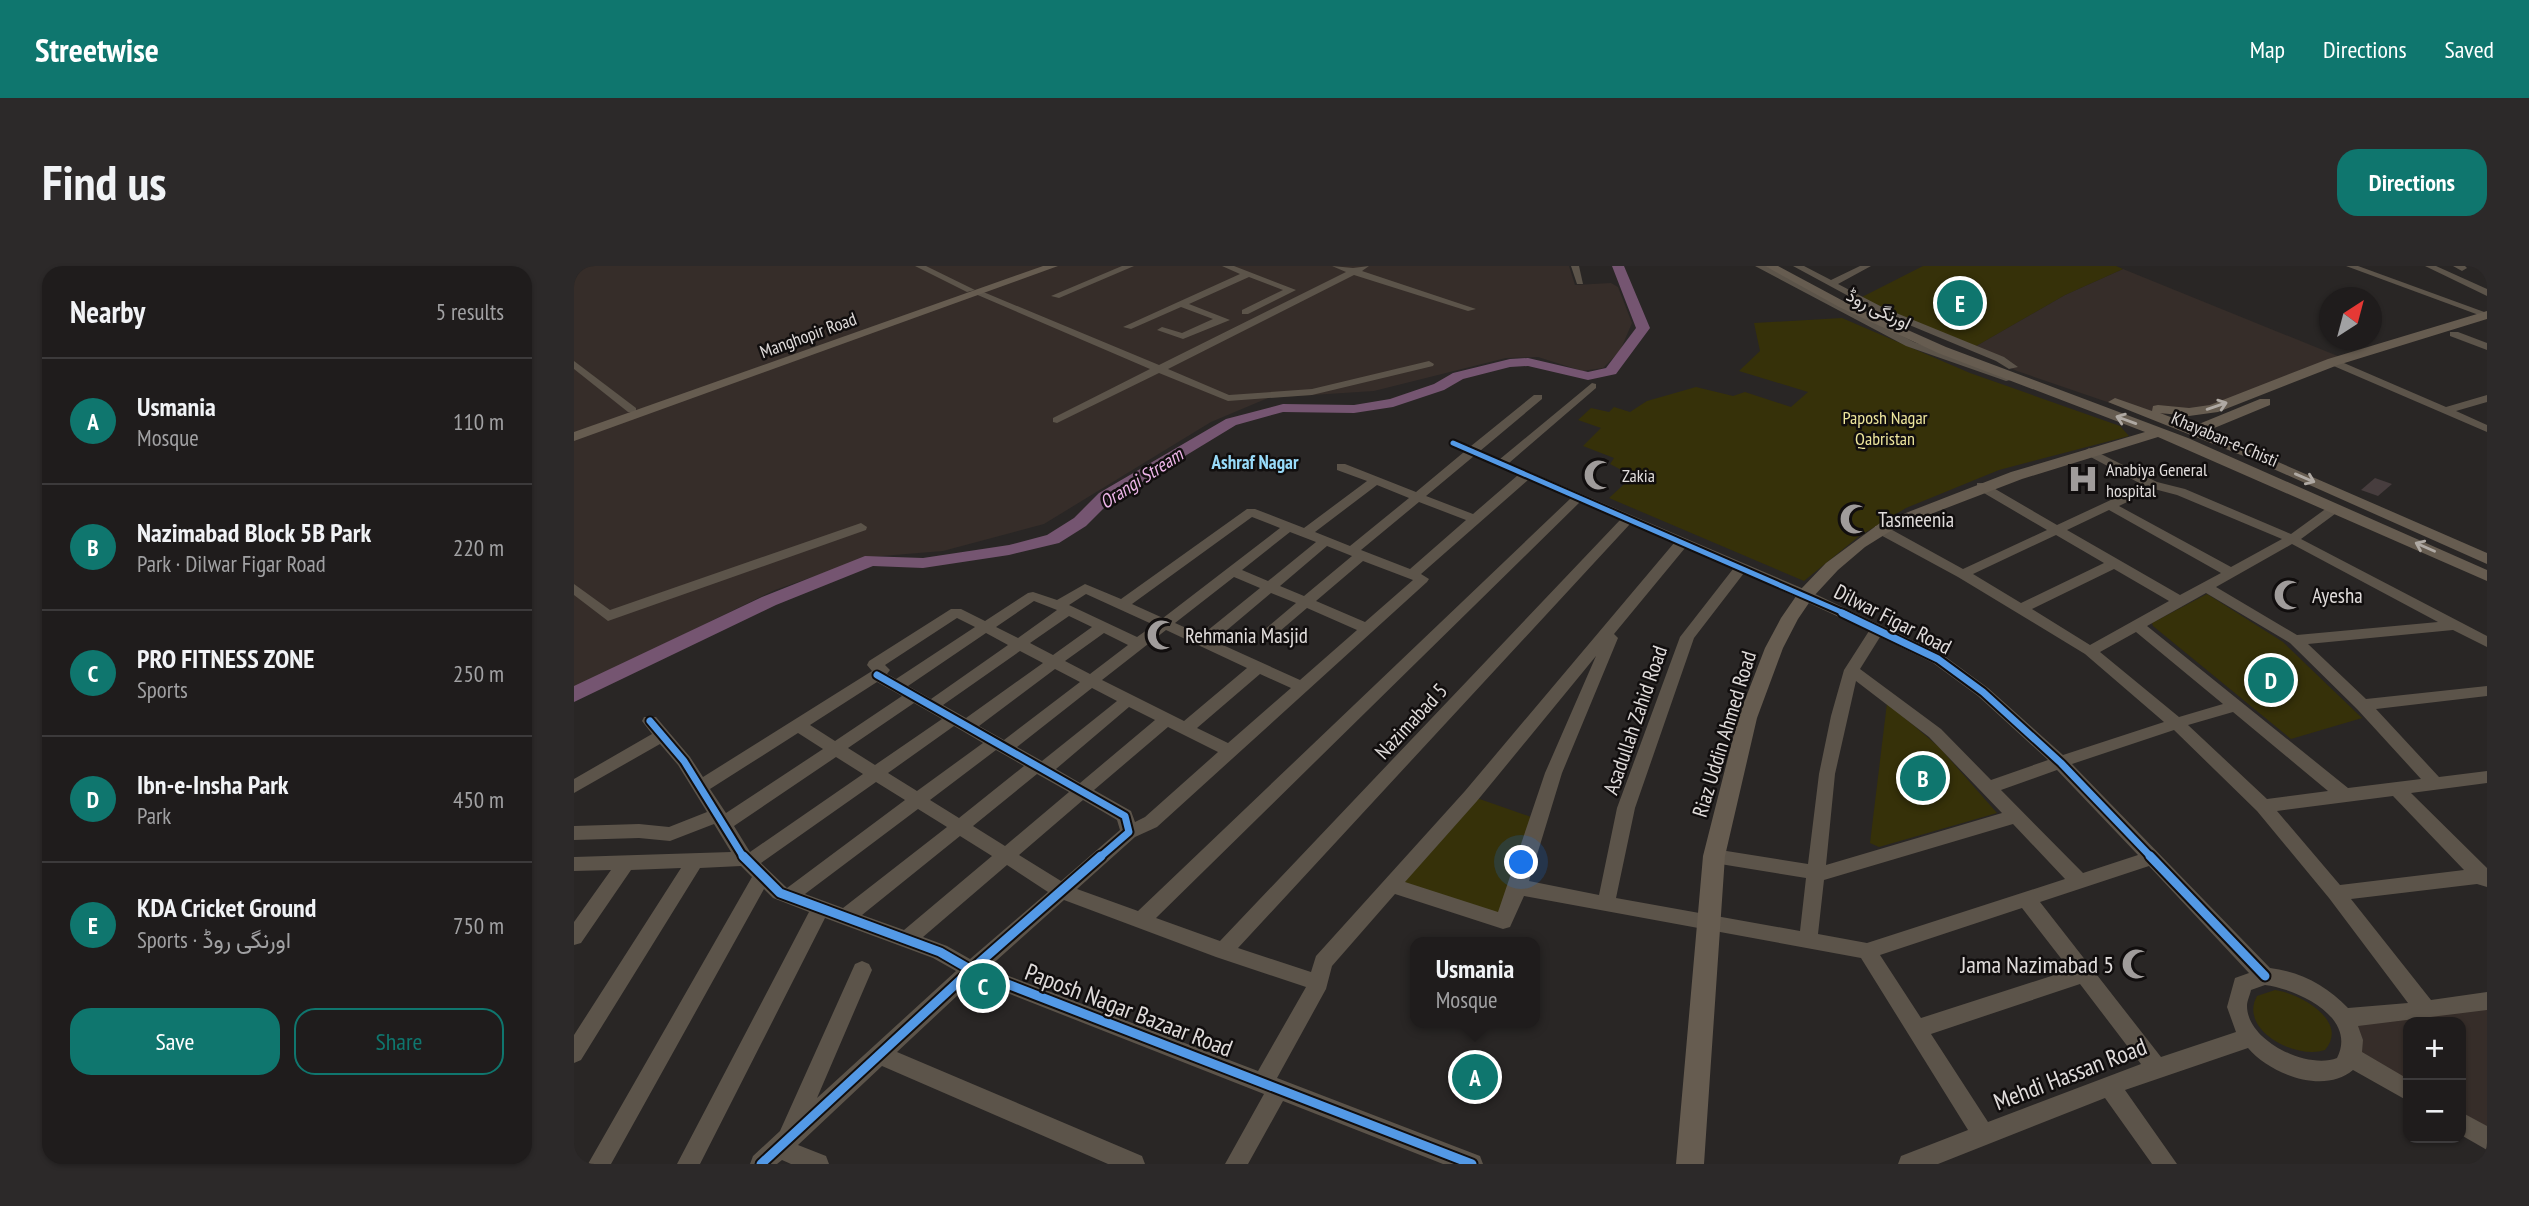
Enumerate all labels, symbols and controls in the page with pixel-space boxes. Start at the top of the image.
text: Streetwise [35,28,159,71]
text: Map [2250,34,2285,65]
text: Directions [2323,34,2407,65]
text: Saved [2445,34,2494,65]
button: Directions [2337,149,2487,216]
text: Find us [42,150,166,214]
pin: E [1937,277,1983,329]
street label: اورنگی روڈ [1843,283,1915,335]
north arrow [2319,287,2382,350]
text: Nearby [70,292,145,331]
text: 5 results [436,297,504,326]
street label: Manghopir Road [757,307,859,363]
text: Usmania [137,390,216,423]
one-way arrow [2206,399,2228,411]
park label: Paposh Nagar Qabristan [1842,406,1928,450]
street label: Khayaban-e-Chisti [2168,406,2282,472]
text: A [87,407,99,436]
text: 110 m [453,407,504,436]
one-way arrow [2115,413,2137,425]
text: Mosque [137,423,199,452]
water label: Orangi Stream [1095,441,1188,514]
district label: Ashraf Nagar [1210,450,1299,474]
mosque icon: Zakia [1582,458,1616,492]
place label: Anabiya General hospital [2106,458,2208,502]
hospital icon: Anabiya General hospital [2066,462,2100,496]
place label: Zakia [1622,464,1655,487]
one-way arrow [2294,472,2316,485]
mosque icon: Tasmeenia [1838,502,1872,536]
place label: Tasmeenia [1878,506,1954,533]
text: Nazimabad Block 5B Park [137,516,371,549]
text: B [87,533,99,562]
text: 220 m [453,533,504,562]
one-way arrow [2415,540,2437,553]
text: Park · Dilwar Figar Road [137,549,326,578]
street label: Dilwar Figar Road [1830,578,1956,660]
mosque icon: Ayesha [2272,578,2306,612]
place label: Ayesha [2312,582,2363,609]
mosque icon: Rehmania Masjid [1145,618,1179,652]
place label: Rehmania Masjid [1185,622,1308,649]
text: PRO FITNESS ZONE [137,642,314,675]
street label: Asadullah Zahid Road [1597,642,1673,798]
street label: Riaz Uddin Ahmed Road [1686,648,1762,820]
pin: D [2248,654,2294,706]
text: C [88,659,98,688]
text: 250 m [453,659,504,688]
text: Sports [137,675,188,704]
street label: Nazimabad 5 [1369,677,1453,765]
pin: B [1900,752,1946,804]
text: Ibn-e-Insha Park [137,768,289,801]
text: D [87,785,99,814]
text: 450 m [453,785,504,814]
text: Park [137,801,171,830]
your location [1504,845,1538,879]
text: KDA Cricket Ground [137,891,316,924]
text: E [88,911,98,940]
text: 750 m [453,911,504,940]
text: Sports · اورنگی روڈ [137,925,291,954]
popup [1410,937,1540,1028]
mosque icon: Jama Nazimabad 5 [2120,947,2154,981]
place label: Jama Nazimabad 5 [1959,949,2114,980]
text: Usmania [1436,952,1514,985]
street label: Paposh Nagar Bazaar Road [1021,956,1237,1064]
pin: C [960,960,1006,1012]
text: Mosque [1436,985,1497,1014]
button: Save [70,1008,280,1075]
button: Share [294,1008,504,1075]
map controls [2403,1017,2466,1143]
button: + [2403,1017,2466,1080]
street label: Mehdi Hassan Road [1989,1031,2151,1117]
pin: A [1452,1051,1498,1103]
button: − [2403,1080,2466,1143]

